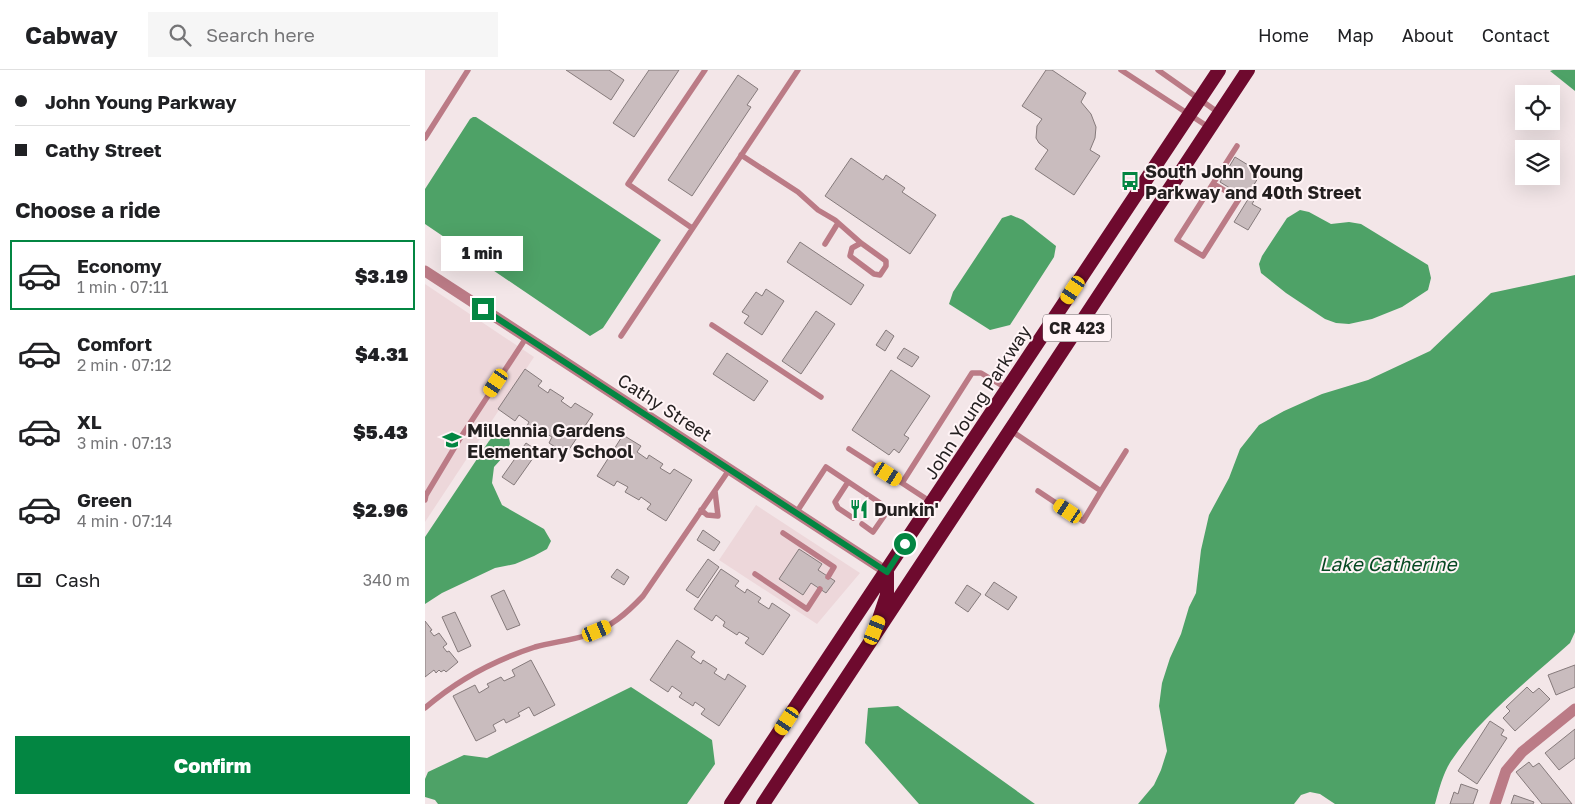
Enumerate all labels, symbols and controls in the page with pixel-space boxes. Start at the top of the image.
search box [148,12,498,57]
text: Cabway [25,20,118,49]
icon: search [166,21,194,49]
text: Search here [206,23,315,46]
text: Home [1258,24,1309,46]
text: Map [1337,24,1374,46]
text: About [1402,24,1454,46]
text: Contact [1482,24,1550,46]
map controls [1515,85,1560,185]
button: locate [1515,85,1560,130]
text: John Young Parkway [45,90,237,113]
text: Cathy Street [45,138,162,161]
button: layers [1515,140,1560,185]
place label: South John Young Parkway and 40th Street [1145,160,1361,203]
bus stop icon: South John Young Parkway and 40th Street [1119,170,1141,192]
text: Choose a ride [15,196,161,223]
callout: 1 min [442,236,524,272]
text: 1 min [462,243,502,263]
icon: car [17,253,62,298]
text: Economy [77,254,162,277]
text: $3.19 [355,264,408,287]
car [1058,273,1087,307]
text: 1 min · 07:11 [77,277,169,297]
route end [472,298,494,320]
road number: CR 423 [1043,314,1111,342]
street label: John Young Parkway [919,321,1035,483]
icon: car [17,331,62,376]
text: Comfort [77,332,152,355]
text: $4.31 [355,342,408,365]
text: 2 min · 07:12 [77,355,172,375]
car [481,366,510,400]
street label: Cathy Street [614,368,716,446]
icon: car [17,409,62,454]
text: XL [77,410,102,433]
place label: Millennia Gardens Elementary School [467,419,633,462]
text: $5.43 [353,420,408,443]
school or university icon: Millennia Gardens Elementary School [441,429,463,451]
text: 3 min · 07:13 [77,433,172,453]
car [871,460,904,488]
icon: car [17,487,62,532]
text: Green [77,488,132,511]
car [1051,496,1084,526]
text: $2.96 [353,498,408,521]
restaurant icon: Dunkin' [848,498,870,520]
place label: Dunkin' [874,498,939,520]
text: 4 min · 07:14 [77,511,173,531]
route start [894,533,916,555]
water label: Lake Catherine [1320,552,1458,575]
icon: cash [15,566,43,594]
text: Cash [55,568,100,591]
text: 340 m [363,570,410,590]
car [862,613,887,647]
car [580,618,613,644]
car [772,704,801,738]
button: Confirm [15,736,410,794]

